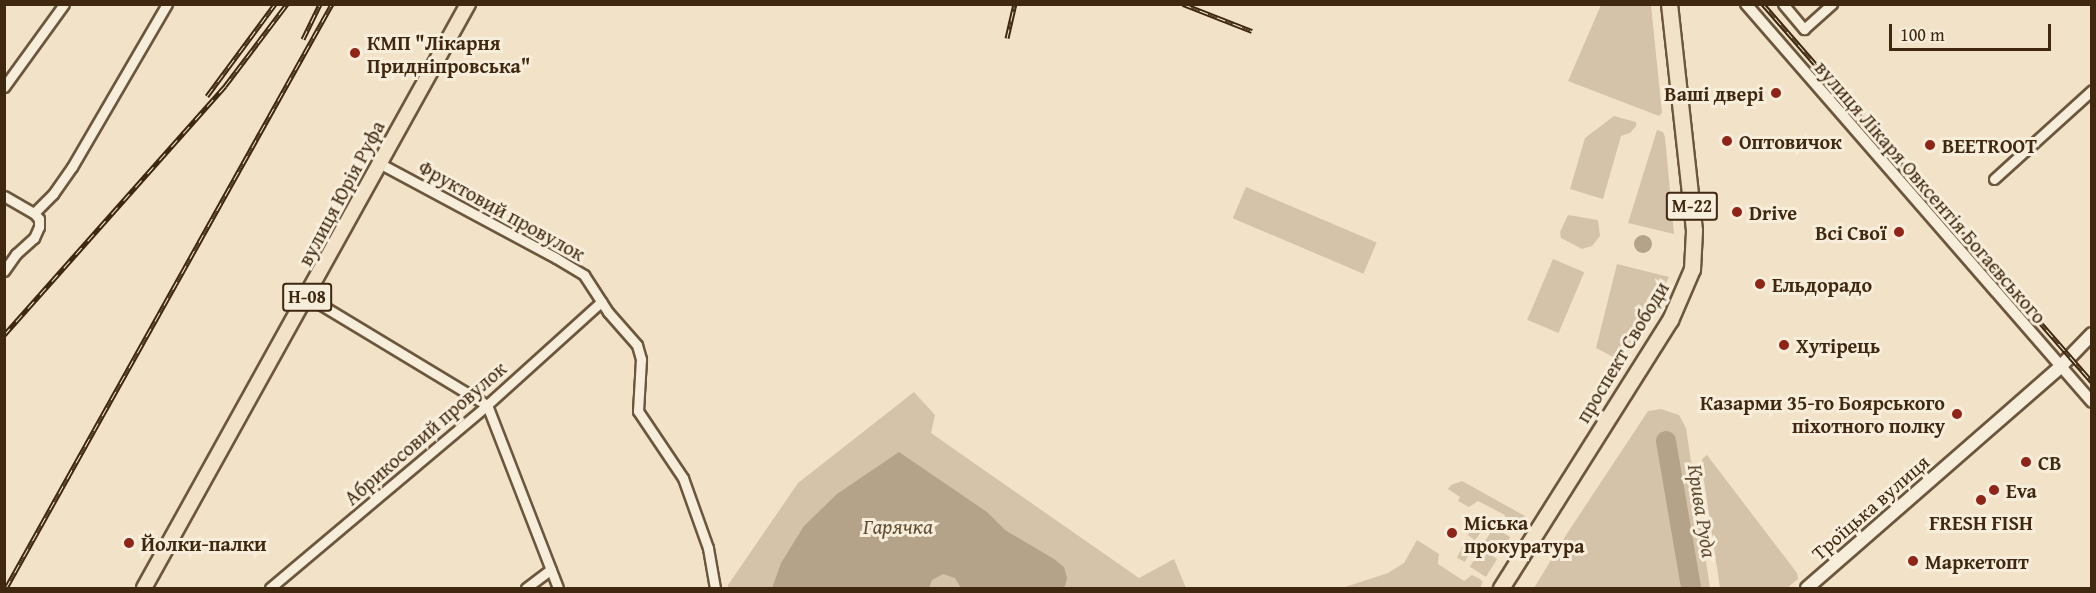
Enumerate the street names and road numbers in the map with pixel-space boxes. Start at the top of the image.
street label: вулиця Лікаря Овксентія Богаєвського [1810,56,2052,328]
street label: вулиця Юрія Руфа [293,116,389,270]
street label: Фруктовий провулок [415,154,589,266]
road number: М-22 [1665,191,1719,221]
street label: проспект Свободи [1570,277,1674,427]
road number: Н-08 [282,282,332,312]
street label: Абрикосовий провулок [339,356,511,510]
street label: Троїцька вулиця [1806,449,1934,565]

